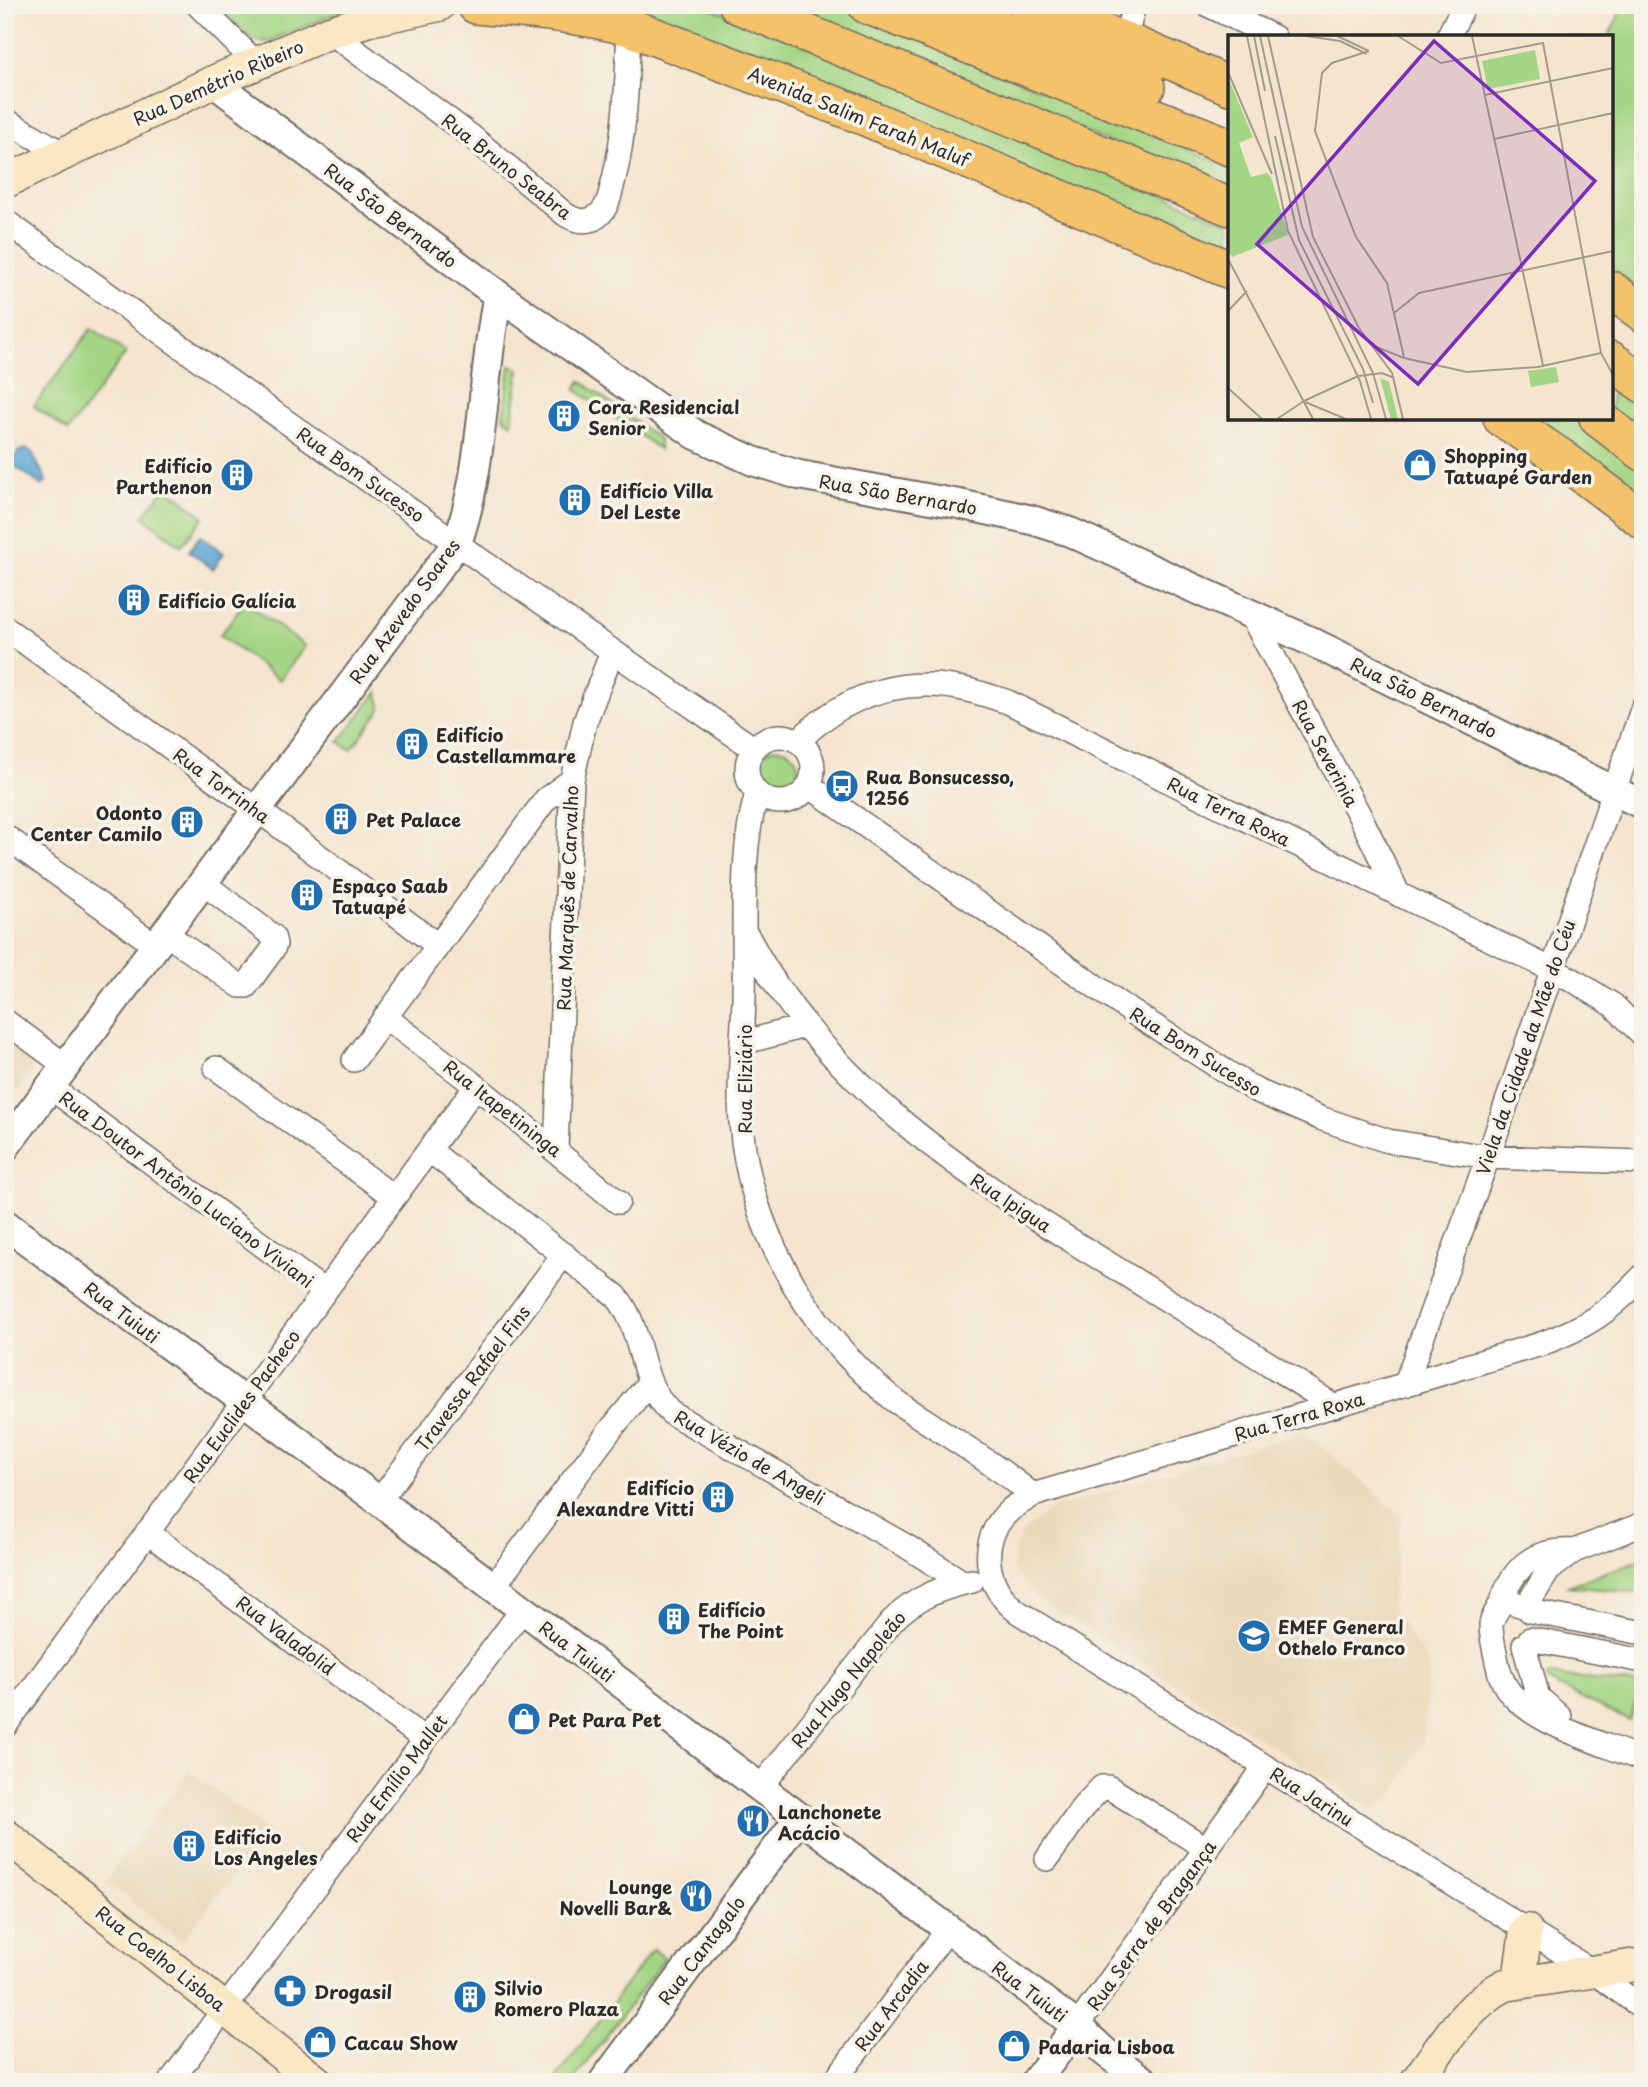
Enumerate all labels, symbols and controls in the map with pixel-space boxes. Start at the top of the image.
street label: Rua Demétrio Ribeiro [128,32,308,132]
inset map [1228,35,1613,420]
street label: Avenida Salim Farah Maluf [744,59,975,173]
street label: Rua Bruno Seabra [436,107,578,225]
street label: Rua São Bernardo [319,156,463,274]
place label: Cora Residencial Senior [588,393,739,441]
building icon: Cora Residencial Senior [545,397,583,435]
street label: Rua Bom Sucesso [291,420,431,528]
place label: Shopping Tatuapé Garden [1444,442,1592,490]
shop icon: Shopping Tatuapé Garden [1401,446,1439,484]
place label: Edifício Parthenon [116,452,212,500]
building icon: Edifício Parthenon [218,456,256,494]
street label: Rua São Bernardo [817,467,979,521]
place label: Edifício Villa Del Leste [600,477,713,525]
building icon: Edifício Villa Del Leste [556,481,594,519]
street label: Rua Azevedo Soares [342,533,466,689]
building icon: Edifício Galícia [115,581,153,619]
place label: Edifício Galícia [158,587,297,614]
street label: Rua São Bernardo [1346,650,1502,744]
street label: Rua Severinia [1286,694,1366,812]
place label: Edifício Castellammare [436,721,576,769]
building icon: Edifício Castellammare [393,725,431,763]
street label: Rua Torrinha [168,741,276,830]
place label: Rua Bonsucesso, 1256 [866,763,1014,811]
bus stop icon: Rua Bonsucesso, 1256 [823,767,861,805]
street label: Rua Terra Roxa [1163,770,1296,853]
street label: Rua Marquês de Carvalho [550,785,584,1011]
place label: Odonto Center Camilo [31,799,162,847]
building icon: Pet Palace [322,800,360,838]
building icon: Odonto Center Camilo [168,803,206,841]
place label: Pet Palace [366,806,461,833]
place label: Espaço Saab Tatuapé [332,872,448,920]
building icon: Espaço Saab Tatuapé [288,876,326,914]
street label: Viela da Cidade da Mãe do Céu [1469,916,1581,1178]
street label: Rua Bom Sucesso [1125,1000,1267,1102]
street label: Rua Eliziário [731,1024,758,1134]
street label: Rua Itapetininga [438,1053,569,1163]
street label: Rua Doutor Antônio Luciano Viviani [54,1084,320,1294]
street label: Rua Ipigua [965,1166,1057,1238]
street label: Rua Tuiuti [79,1275,165,1349]
street label: Travessa Rafael Fins [408,1299,536,1457]
street label: Rua Euclides Pacheco [176,1324,306,1488]
street label: Rua Terra Roxa [1231,1384,1368,1447]
street label: Rua Vézio de Angeli [670,1403,830,1511]
place label: Edifício Alexandre Vitti [556,1474,694,1522]
building icon: Edifício Alexandre Vitti [699,1478,737,1516]
street label: Rua Valadolid [231,1589,341,1681]
place label: Edifício The Point [698,1596,784,1644]
building icon: Edifício The Point [655,1600,693,1638]
street label: Rua Hugo Napoleão [784,1605,912,1753]
place label: EMEF General Othelo Franco [1278,1613,1405,1661]
street label: Rua Tuiuti [534,1614,620,1688]
school or university icon: EMEF General Othelo Franco [1235,1617,1273,1655]
shop icon: Pet Para Pet [505,1700,543,1738]
place label: Pet Para Pet [548,1706,662,1733]
street label: Rua Emílio Mallet [339,1708,453,1848]
street label: Rua Jarinu [1265,1760,1359,1832]
place label: Lanchonete Acácio [778,1798,882,1846]
restaurant icon: Lanchonete Acácio [734,1802,772,1840]
place label: Edifício Los Angeles [214,1823,318,1871]
building icon: Edifício Los Angeles [170,1827,208,1865]
street label: Rua Serra de Bragança [1080,1834,1222,2016]
place label: Lounge Novelli Bar& [559,1873,672,1921]
restaurant icon: Lounge Novelli Bar& [677,1877,715,1915]
street label: Rua Cantagalo [651,1890,751,2010]
street label: Rua Coelho Lisboa [90,1899,232,2018]
street label: Rua Arcadia [848,1953,935,2056]
street label: Rua Tuiuti [987,1954,1073,2028]
pharmacy icon: Drogasil [271,1972,309,2010]
place label: Silvio Romero Plaza [494,1974,619,2022]
place label: Drogasil [314,1978,392,2005]
building icon: Silvio Romero Plaza [451,1978,489,2016]
shop icon: Cacau Show [301,2023,339,2061]
shop icon: Padaria Lisboa [995,2027,1033,2065]
place label: Cacau Show [344,2029,458,2056]
place label: Padaria Lisboa [1038,2033,1175,2060]

